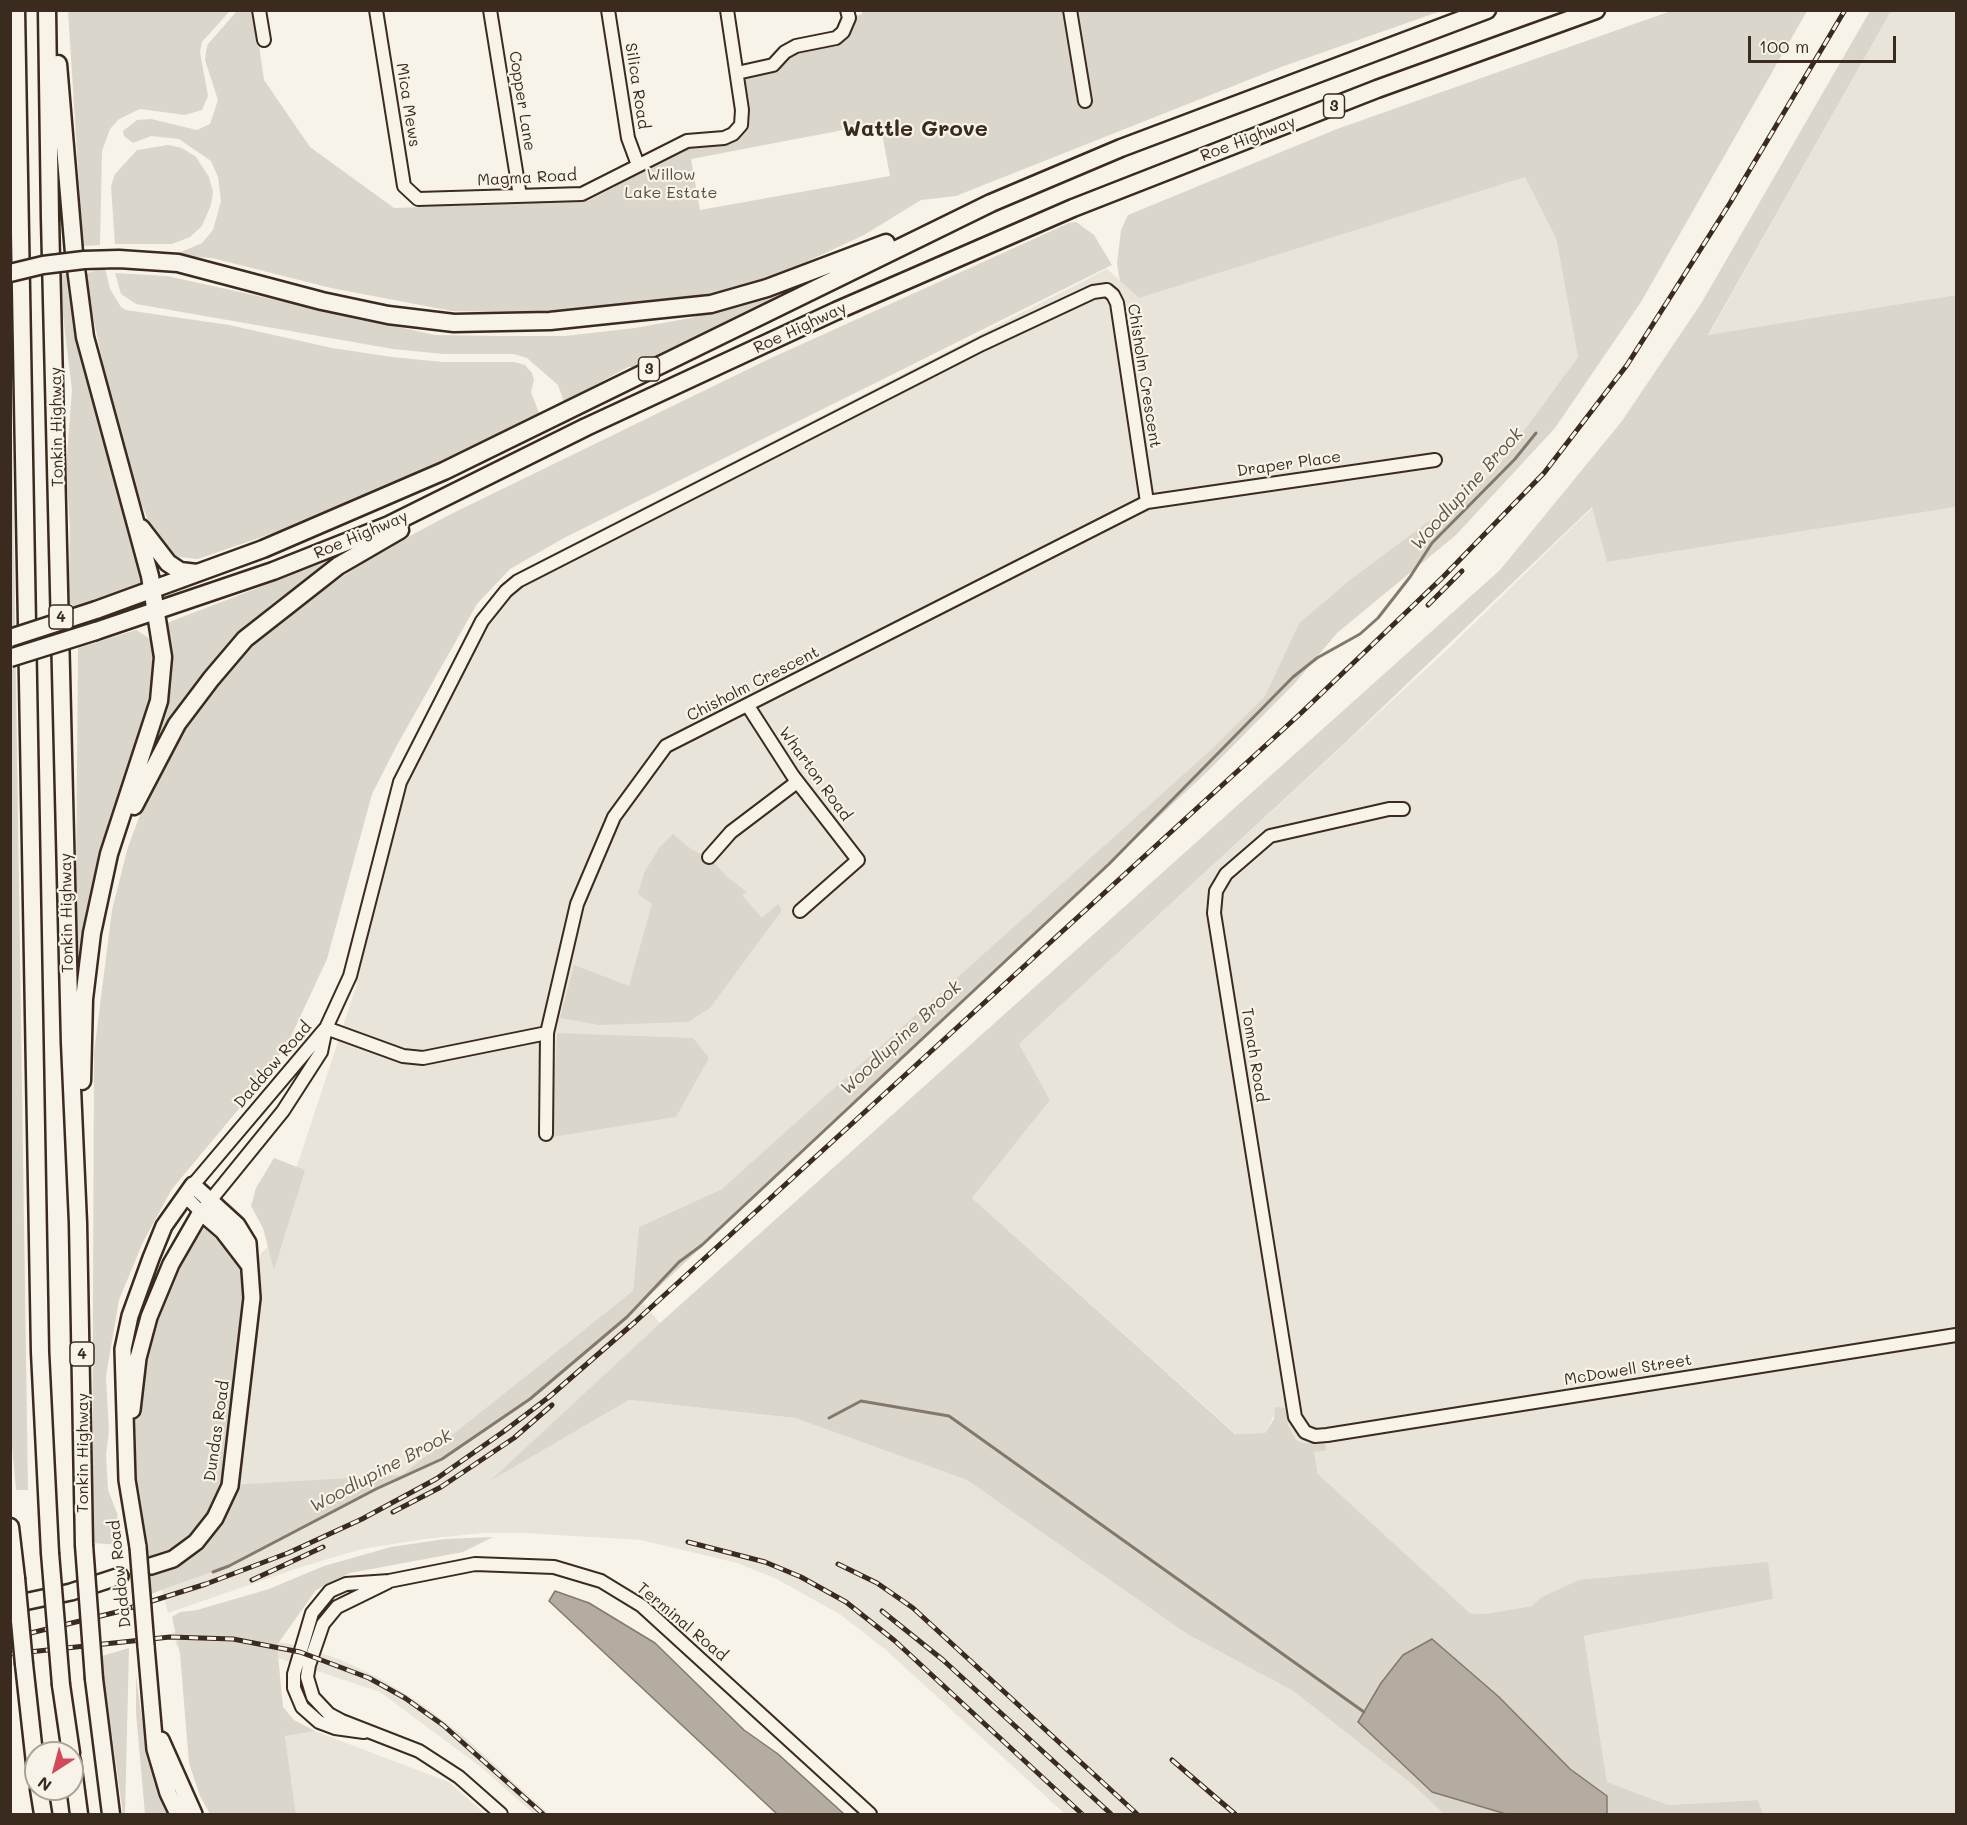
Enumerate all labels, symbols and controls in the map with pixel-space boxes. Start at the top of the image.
scale bar [1751,24,1900,62]
text: 100 m [1759,34,1809,58]
street label: Silica Road [621,41,653,131]
street label: Copper Lane [505,50,539,152]
street label: Mica Mews [392,62,424,148]
road number: 3 [1324,94,1344,118]
street label: Roe Highway [1198,112,1298,166]
district label: Wattle Grove [842,116,988,142]
park label: Willow Lake Estate [625,165,717,203]
street label: Magma Road [477,166,577,190]
street label: Roe Highway [751,298,849,358]
street label: Chisholm Crescent [1123,302,1165,450]
road number: 3 [638,357,660,381]
street label: Tonkin Highway [46,367,68,487]
water label: Woodlupine Brook [1406,423,1528,555]
street label: Draper Place [1236,447,1342,481]
street label: Roe Highway [311,507,411,563]
road number: 4 [49,605,73,629]
street label: Chisholm Crescent [684,642,822,726]
street label: Wharton Road [774,723,856,825]
street label: Tonkin Highway [56,853,78,973]
water label: Woodlupine Brook [836,976,966,1100]
street label: Tomah Road [1237,1007,1271,1103]
street label: Daddow Road [230,1018,316,1112]
road number: 4 [70,1342,94,1366]
street label: McDowell Street [1563,1350,1693,1390]
street label: Dundas Road [200,1379,234,1483]
street label: Tonkin Highway [73,1393,93,1513]
water label: Woodlupine Brook [306,1424,456,1518]
street label: Daddow Road [105,1519,135,1629]
street label: Terminal Road [633,1579,731,1665]
north arrow [24,1741,84,1801]
text: N [33,1772,55,1796]

